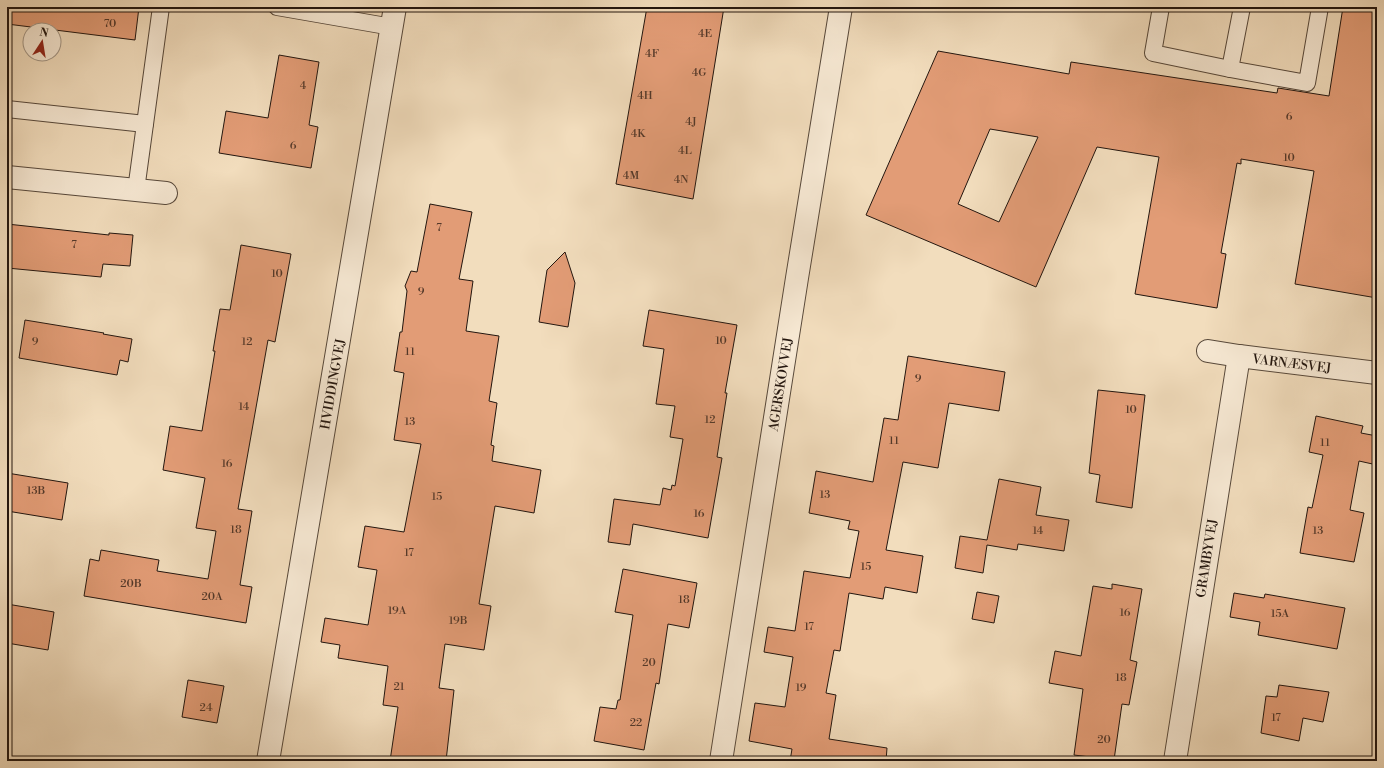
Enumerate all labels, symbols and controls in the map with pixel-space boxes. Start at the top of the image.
house number: 70 [104,17,116,31]
north arrow [22,22,62,62]
text: N [38,25,50,41]
house number: 4E [698,27,712,41]
house number: 4F [645,47,659,61]
house number: 4G [692,66,706,80]
house number: 4 [300,79,307,93]
house number: 4H [637,89,653,103]
house number: 6 [1286,110,1293,124]
house number: 4J [685,115,697,129]
house number: 4K [631,127,646,141]
house number: 6 [290,139,297,153]
house number: 4L [678,144,692,158]
house number: 10 [1283,151,1295,165]
house number: 4M [623,169,639,183]
house number: 4N [674,173,689,187]
house number: 7 [436,221,442,235]
house number: 7 [71,238,77,252]
house number: 10 [271,267,283,281]
house number: 9 [418,285,425,299]
house number: 10 [715,334,727,348]
house number: 9 [32,335,39,349]
house number: 12 [241,335,253,349]
street label: AGERSKOVVEJ [765,336,796,433]
street label: HVIDDINGVEJ [317,337,349,431]
house number: 11 [405,345,415,359]
street label: VARNÆSVEJ [1250,351,1332,377]
house number: 9 [915,372,922,386]
house number: 14 [239,400,250,414]
house number: 10 [1125,403,1137,417]
house number: 12 [704,413,716,427]
house number: 13 [405,415,415,429]
house number: 11 [889,434,899,448]
house number: 11 [1320,436,1330,450]
house number: 16 [221,457,233,471]
house number: 13B [27,484,46,498]
house number: 13 [820,488,830,502]
house number: 15 [432,490,442,504]
house number: 16 [693,507,705,521]
street label: GRAMBYVEJ [1193,517,1221,599]
house number: 18 [230,523,242,537]
house number: 14 [1033,524,1044,538]
house number: 13 [1313,524,1323,538]
house number: 17 [404,546,414,560]
house number: 15 [861,560,871,574]
house number: 20B [120,577,142,591]
house number: 20A [201,590,223,604]
house number: 18 [678,593,690,607]
house number: 19A [388,604,407,618]
house number: 16 [1119,606,1131,620]
house number: 15A [1271,607,1290,621]
house number: 19B [449,614,468,628]
house number: 17 [804,620,814,634]
house number: 20 [642,656,656,670]
house number: 18 [1115,671,1127,685]
house number: 21 [393,680,405,694]
house number: 19 [795,681,807,695]
house number: 24 [200,701,213,715]
house number: 17 [1271,711,1281,725]
house number: 22 [630,716,642,730]
house number: 20 [1097,733,1111,747]

